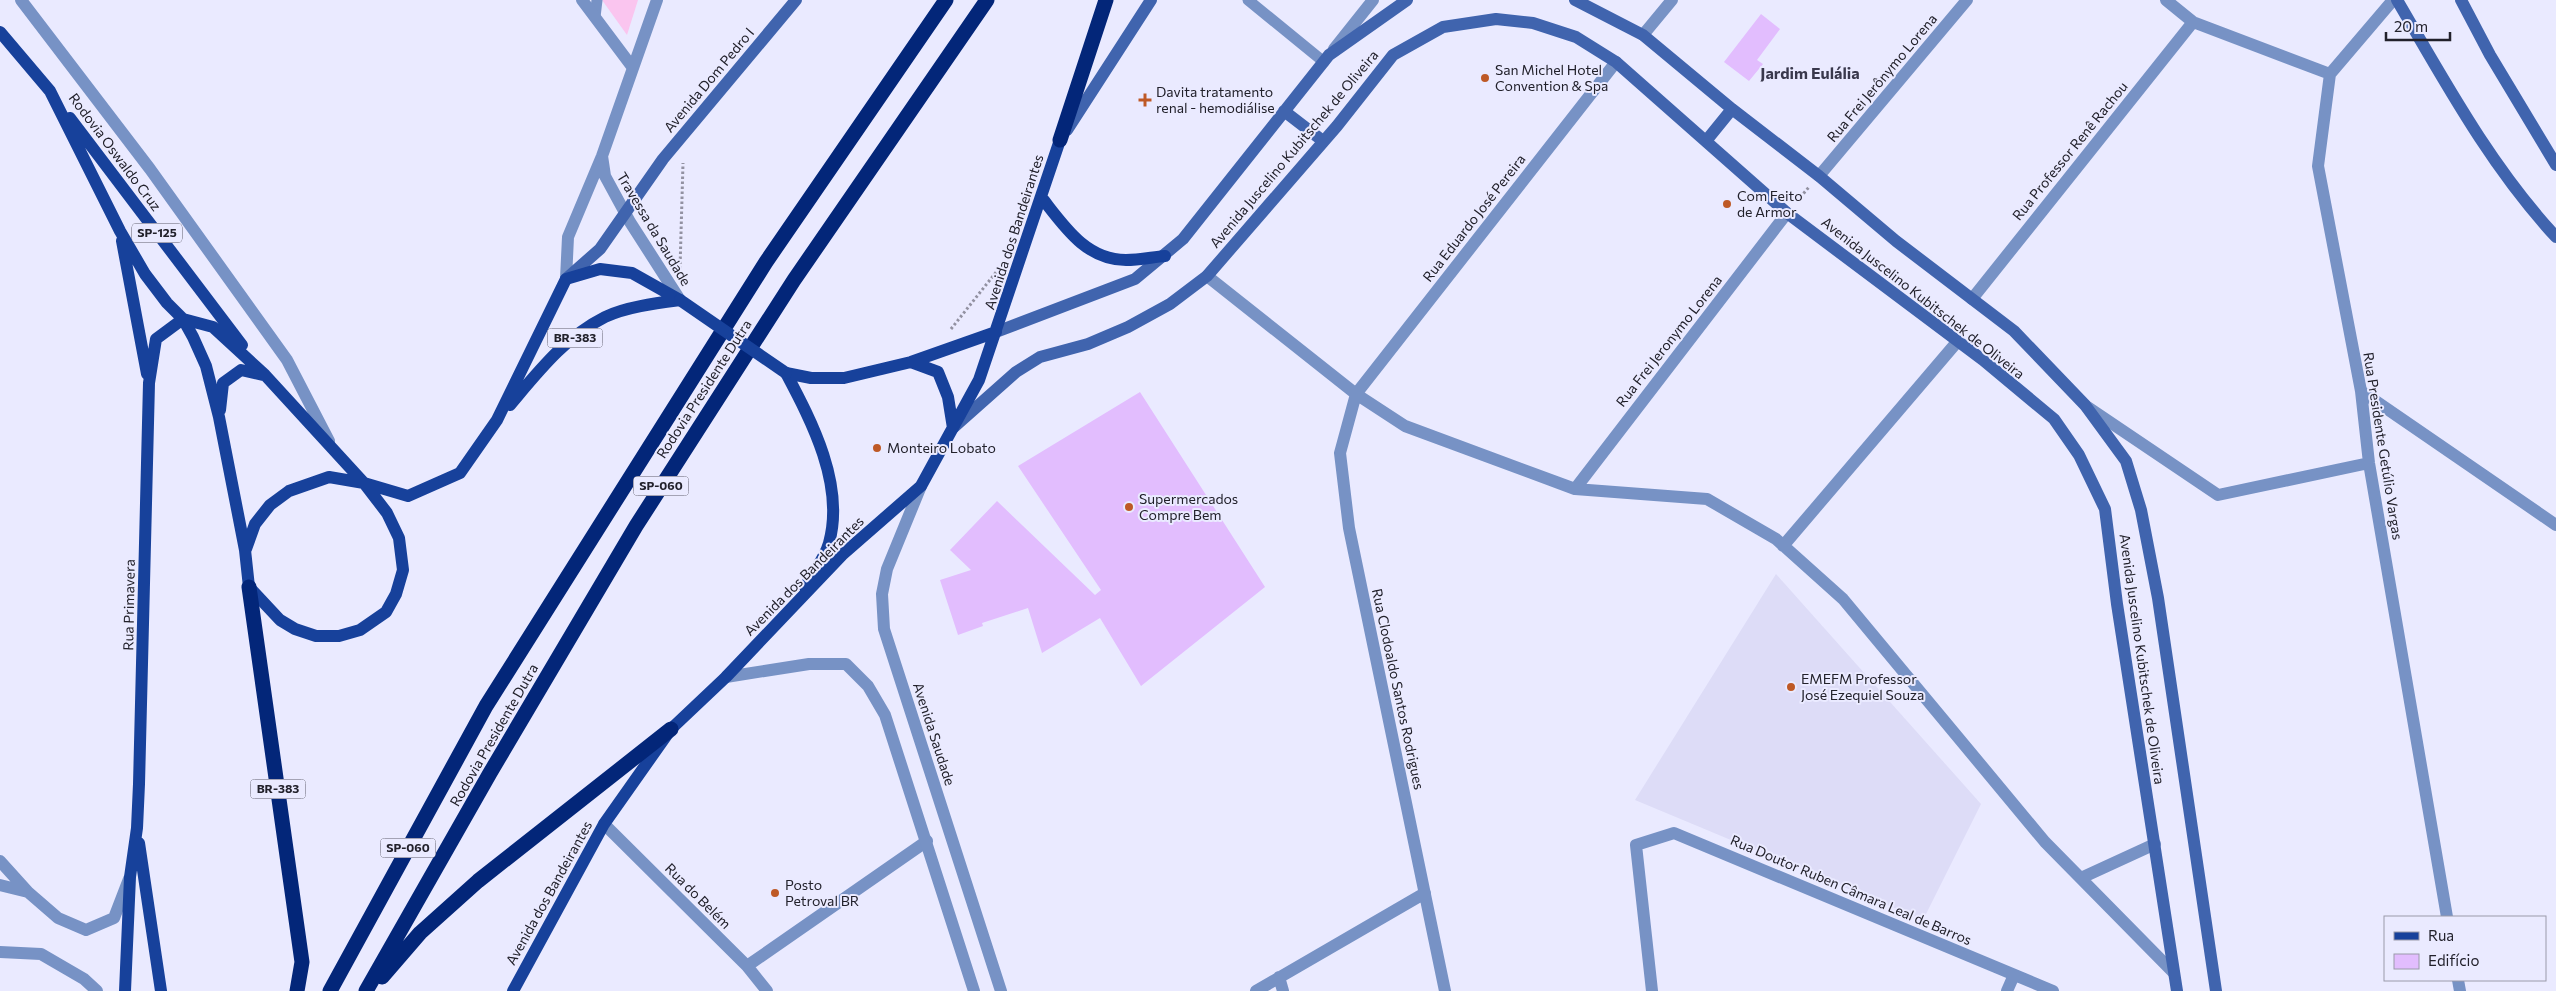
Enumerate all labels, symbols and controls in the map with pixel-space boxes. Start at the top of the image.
street label: Rua Frei Jerônymo Lorena [1823,10,1940,145]
scale bar [2386,10,2450,42]
text: 20 m [2394,17,2428,35]
street label: Avenida Dom Pedro I [660,24,757,135]
street label: Avenida Juscelino Kubitschek de Oliveira [1206,46,1381,251]
place label: San Michel Hotel Convention & Spa [1495,61,1608,94]
district label: Jardim Eulália [1760,63,1860,82]
marker: San Michel Hotel Convention & Spa [1479,72,1491,84]
street label: Rua Professor Renê Rachou [2008,78,2131,224]
place label: Davita tratamento renal - hemodiálise [1156,83,1275,116]
street label: Rodovia Oswaldo Cruz [66,89,165,214]
marker: Davita tratamento renal - hemodiálise [1138,93,1152,107]
street label: Rua Eduardo José Pereira [1419,151,1529,285]
street label: Avenida dos Bandeirantes [980,152,1047,312]
street label: Travessa da Saudade [614,169,695,289]
place label: Com Feito de Armor [1737,187,1803,220]
marker: Com Feito de Armor [1721,198,1733,210]
street label: Avenida Juscelino Kubitschek de Oliveira [1818,213,2028,382]
road number: SP-125 [132,224,182,242]
street label: Rua Frei Jeronymo Lorena [1612,272,1725,410]
street label: Rodovia Presidente Dutra [652,316,755,461]
road number: BR-383 [548,328,602,348]
street label: Rua Presidente Getúlio Vargas [2360,351,2407,541]
place label: Monteiro Lobato [887,439,996,456]
marker: Monteiro Lobato [871,442,883,454]
road number: SP-060 [634,476,688,496]
place label: Supermercados Compre Bem [1139,490,1238,523]
marker: Supermercados Compre Bem [1123,501,1135,513]
street label: Avenida dos Bandeirantes [740,512,867,639]
street label: Avenida Juscelino Kubitschek de Oliveira [2116,532,2169,785]
street label: Rua Primavera [119,559,138,651]
street label: Rua Clodoaldo Santos Rodrigues [1369,587,1428,791]
street label: Rodovia Presidente Dutra [446,661,541,809]
place label: EMEFM Professor José Ezequiel Souza [1801,670,1924,703]
street label: Avenida Saudade [910,680,959,788]
marker: EMEFM Professor José Ezequiel Souza [1785,681,1797,693]
road number: BR-383 [250,780,306,799]
street label: Avenida dos Bandeirantes [502,818,595,968]
street label: Rua Doutor Ruben Câmara Leal de Barros [1728,831,1974,948]
road number: SP-060 [380,838,436,858]
street label: Rua do Belém [662,859,735,932]
place label: Posto Petroval BR [785,876,859,909]
marker: Posto Petroval BR [769,887,781,899]
legend [2384,916,2546,981]
text: Rua [2428,926,2454,944]
text: Edifício [2428,951,2479,969]

